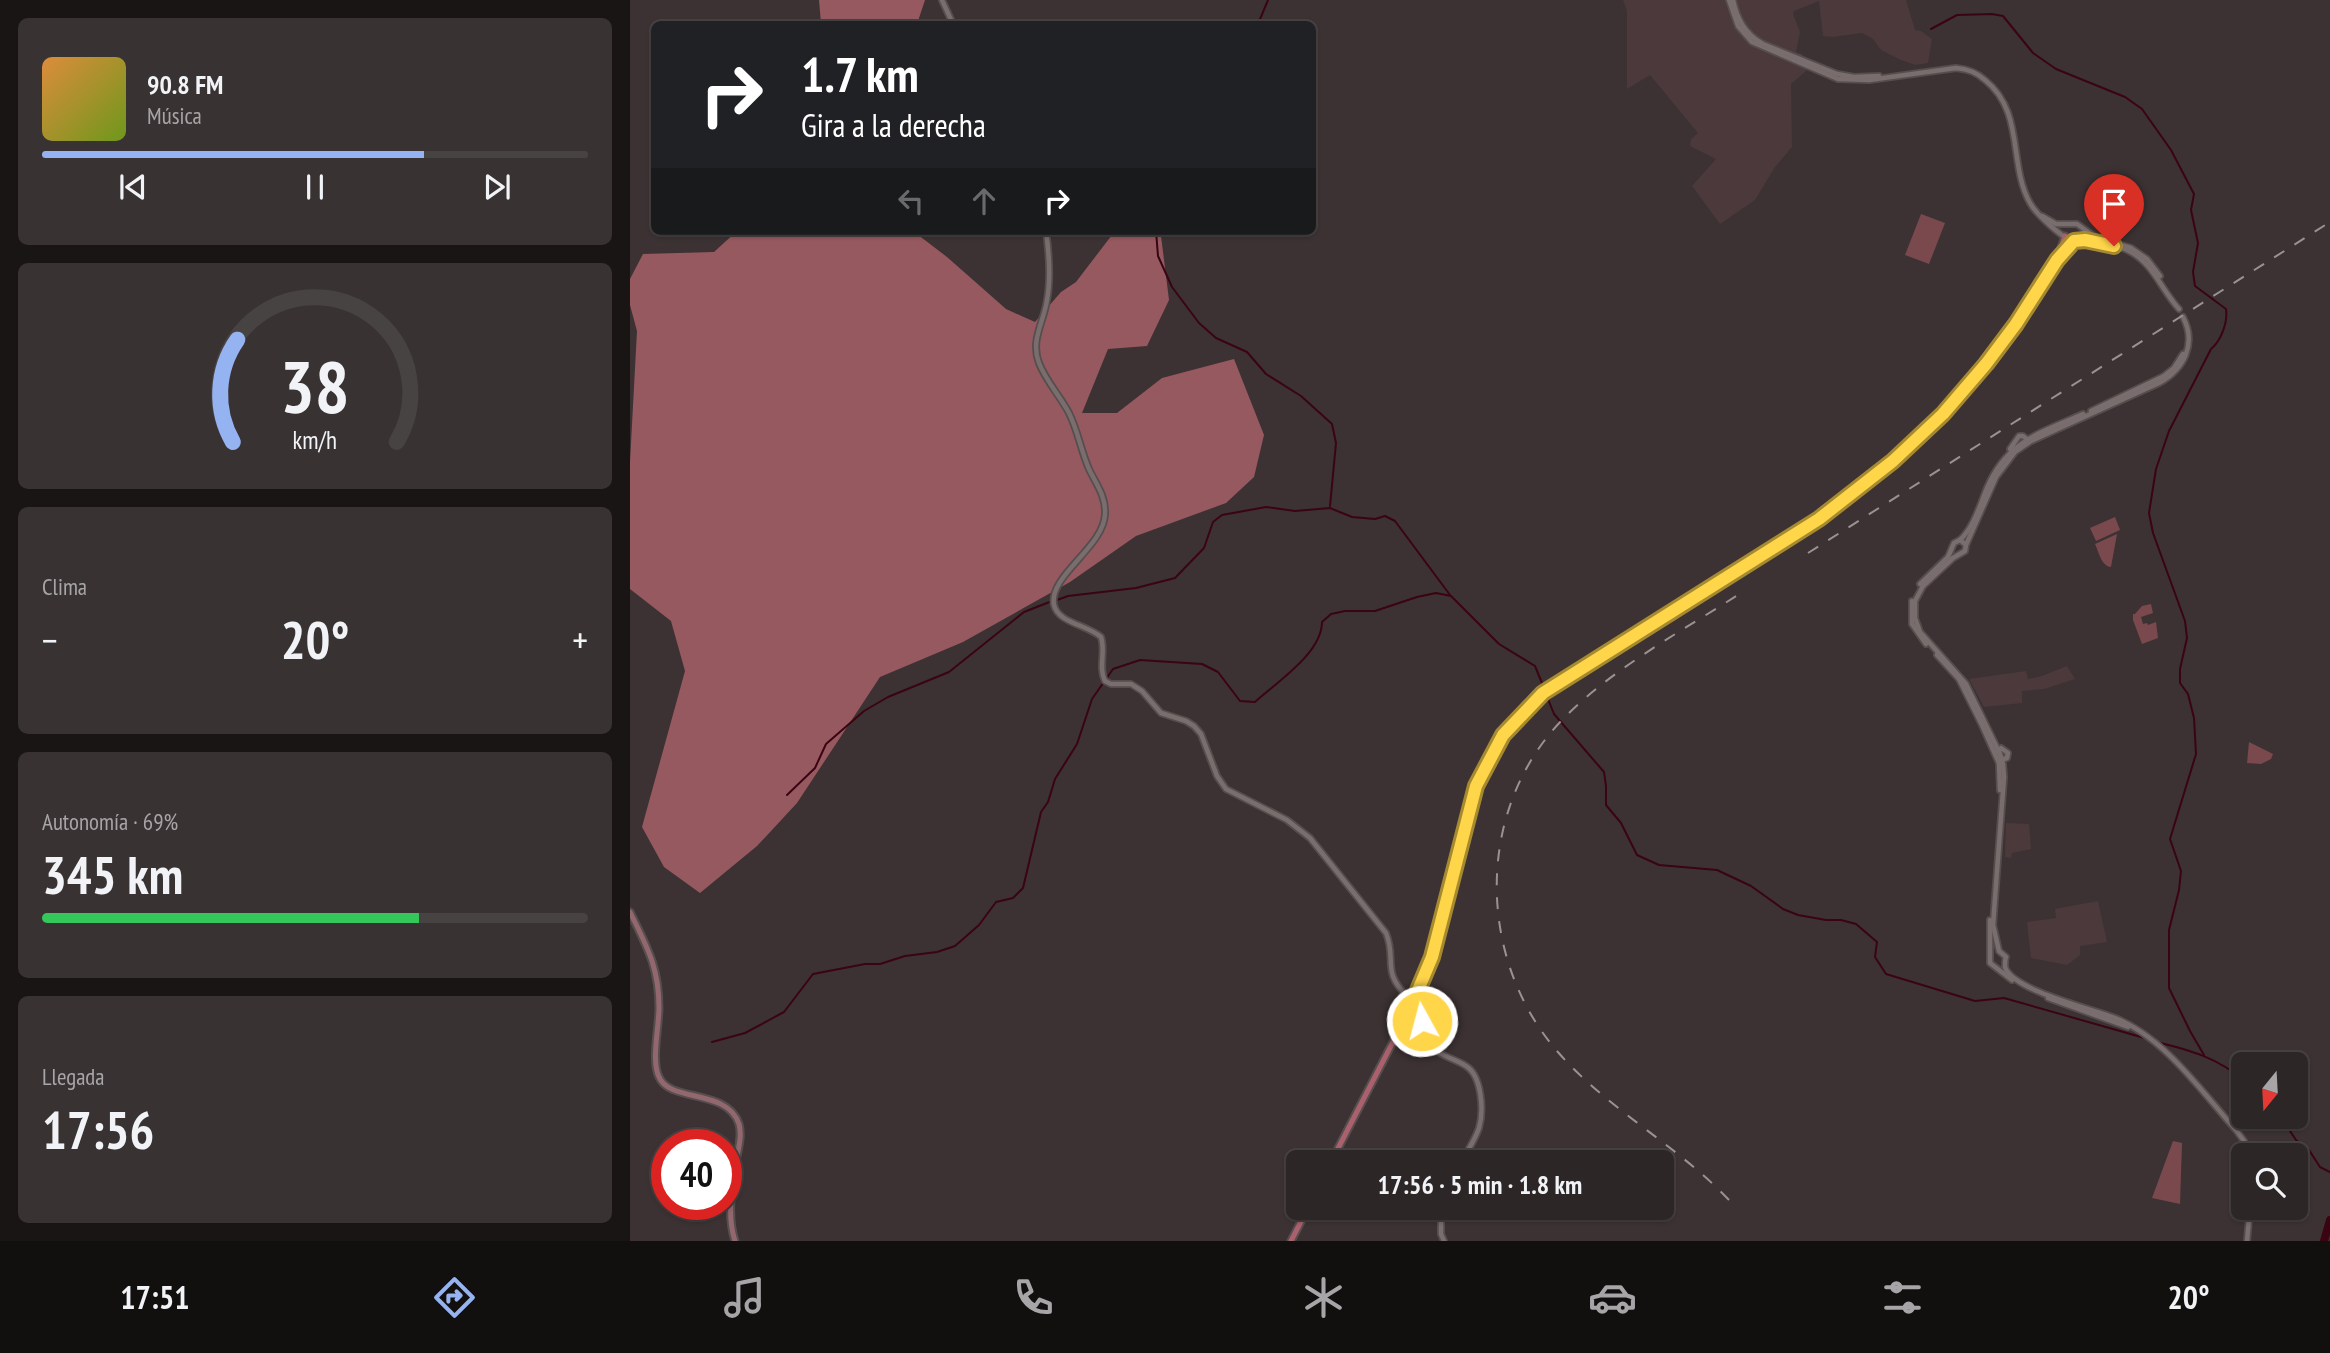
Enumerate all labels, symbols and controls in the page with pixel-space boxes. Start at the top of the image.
text: 1.7 km [801,42,919,106]
icon: right [686,49,777,140]
text: 90.8 FM [147,68,223,101]
text: Música [147,101,202,130]
text: Gira a la derecha [801,104,986,146]
icon: previous [114,168,152,206]
icon: pause [296,168,334,206]
icon: next [478,168,516,206]
pin [2084,174,2144,246]
icon: left [892,182,930,220]
icon: ahead [965,182,1003,220]
icon: right [1038,182,1076,220]
icon: arrive [2095,185,2133,223]
text: 38 [280,338,350,432]
text: km/h [293,424,337,456]
text: Clima [42,572,87,601]
text: 20° [281,606,349,673]
text: − [42,615,58,664]
text: + [572,615,588,664]
text: Autonomía · 69% [42,807,178,836]
text: 345 km [42,841,183,908]
position arrow [1385,984,1459,1058]
north arrow [2231,1052,2308,1129]
map controls [2231,1052,2308,1220]
text: Llegada [42,1062,105,1091]
text: 17:56 [42,1096,154,1163]
speed limit sign: 40 [651,1129,742,1220]
button: search [2231,1143,2308,1220]
text: 17:56 · 5 min · 1.8 km [1378,1168,1582,1201]
icon: directions [430,1273,479,1322]
icon: music [720,1273,769,1322]
icon: phone [1009,1273,1058,1322]
icon: climate [1299,1273,1348,1322]
icon: car [1588,1273,1637,1322]
icon: filters [1878,1273,1927,1322]
text: 17:51 [120,1276,190,1318]
text: 20° [2167,1276,2210,1318]

